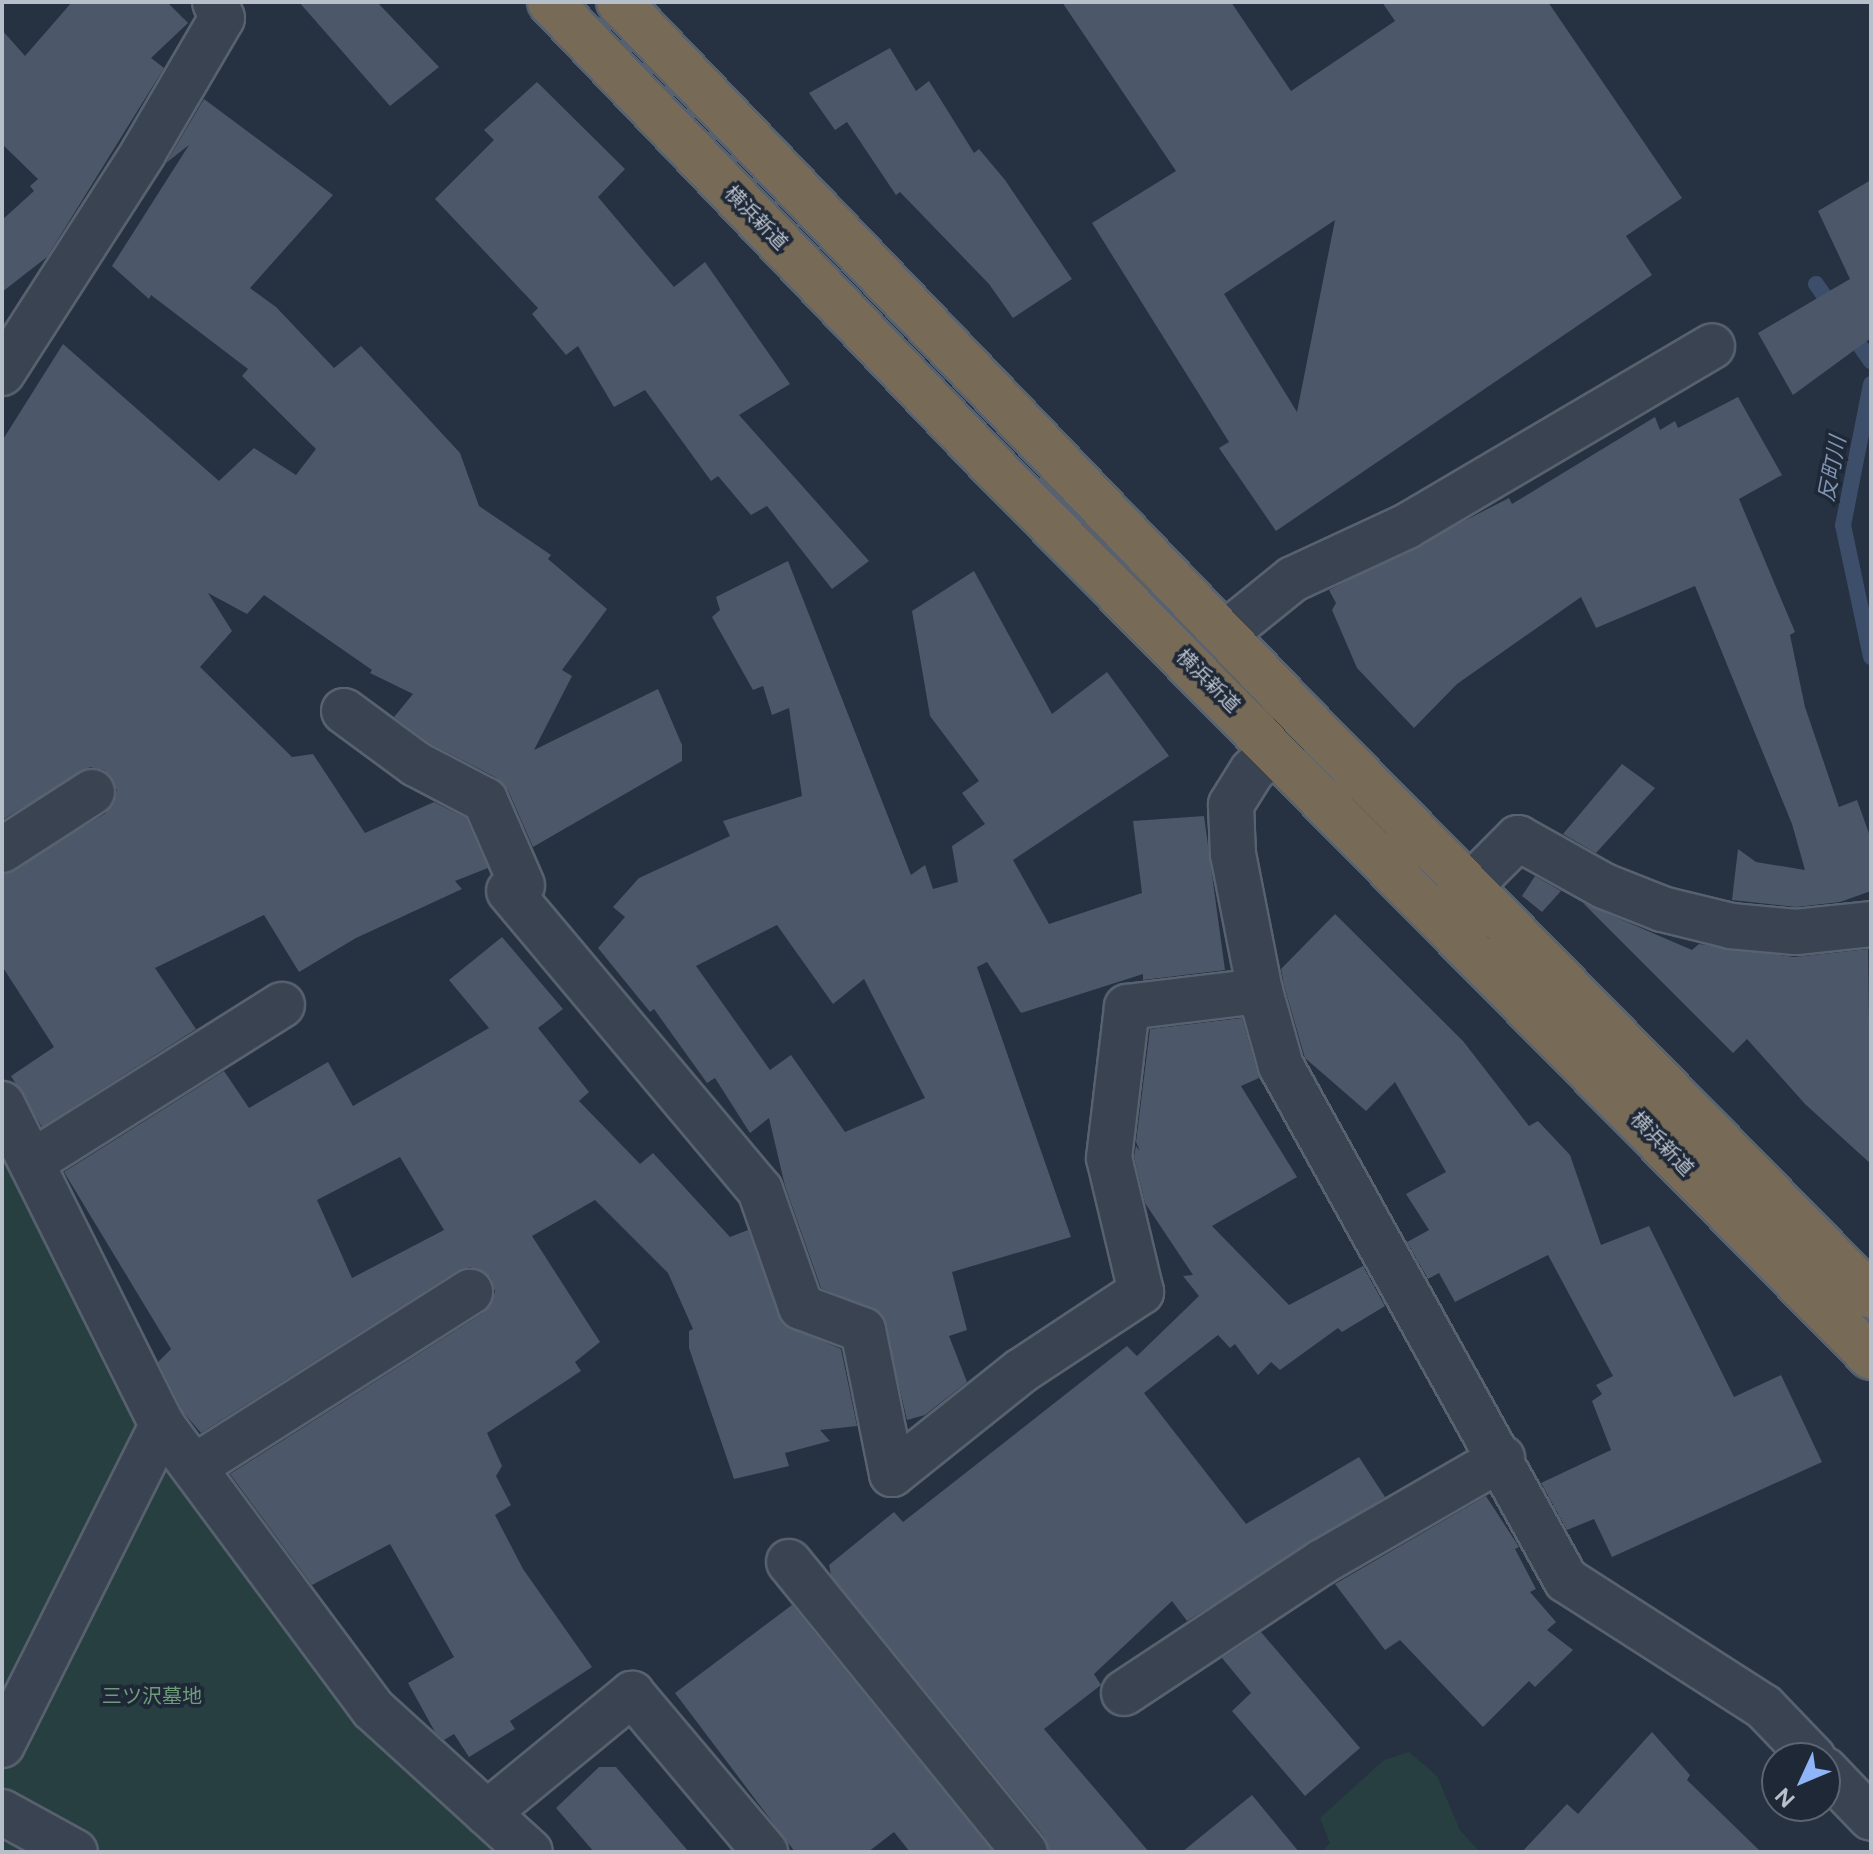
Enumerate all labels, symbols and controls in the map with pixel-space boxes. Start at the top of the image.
street label: 横浜新道 [720,181,792,255]
water label: 反町川 [1813,434,1851,504]
street label: 横浜新道 [1171,644,1245,718]
street label: 横浜新道 [1626,1107,1698,1181]
park label: 三ツ沢墓地 [102,1684,202,1708]
north arrow [1761,1742,1841,1822]
text: N [1769,1782,1800,1813]

